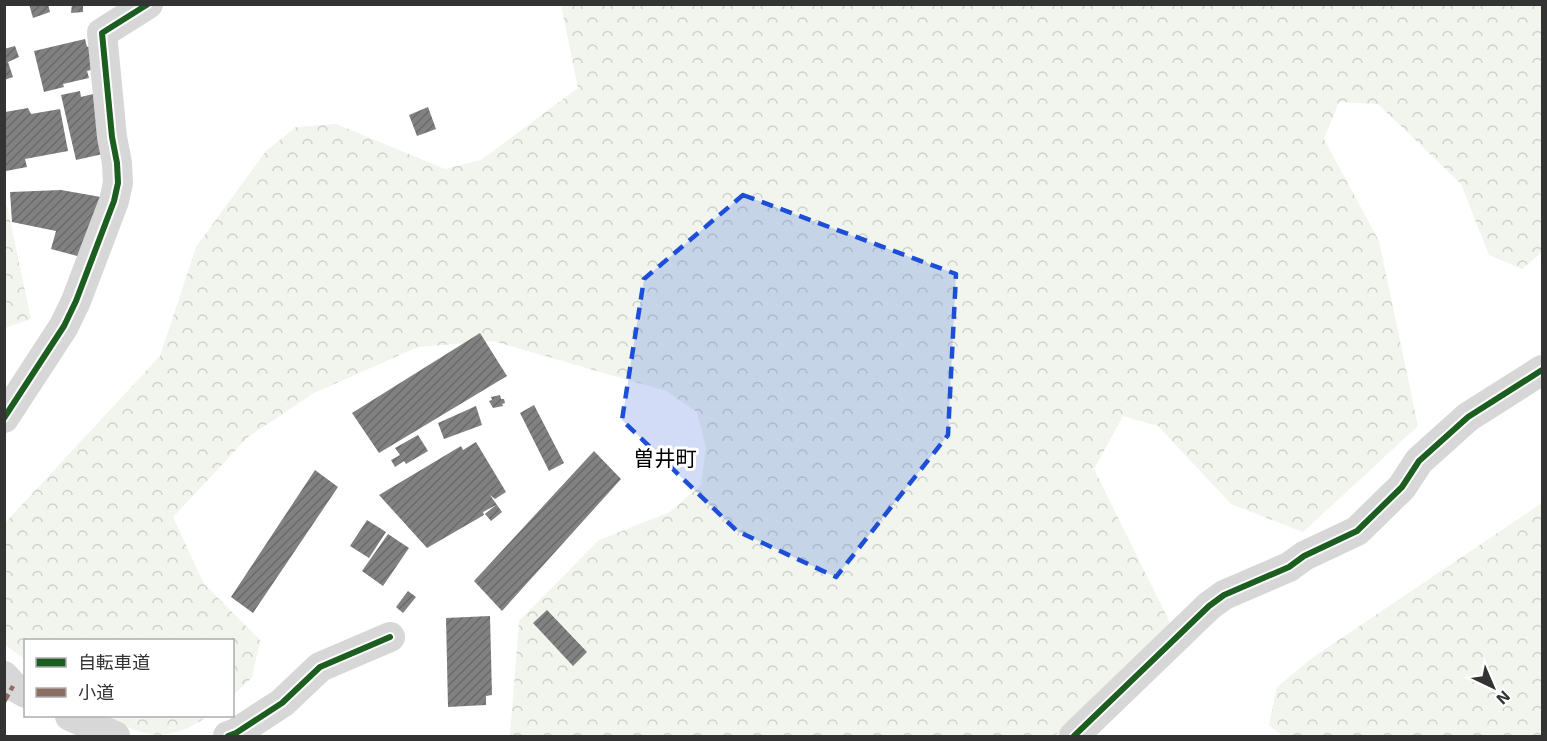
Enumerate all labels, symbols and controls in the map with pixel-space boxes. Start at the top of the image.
district label: 曽井町 [634,445,697,470]
legend [24,639,234,717]
text: 自転車道 [78,651,150,673]
north arrow [1463,657,1523,717]
text: 小道 [78,681,114,703]
text: N [1493,687,1515,709]

